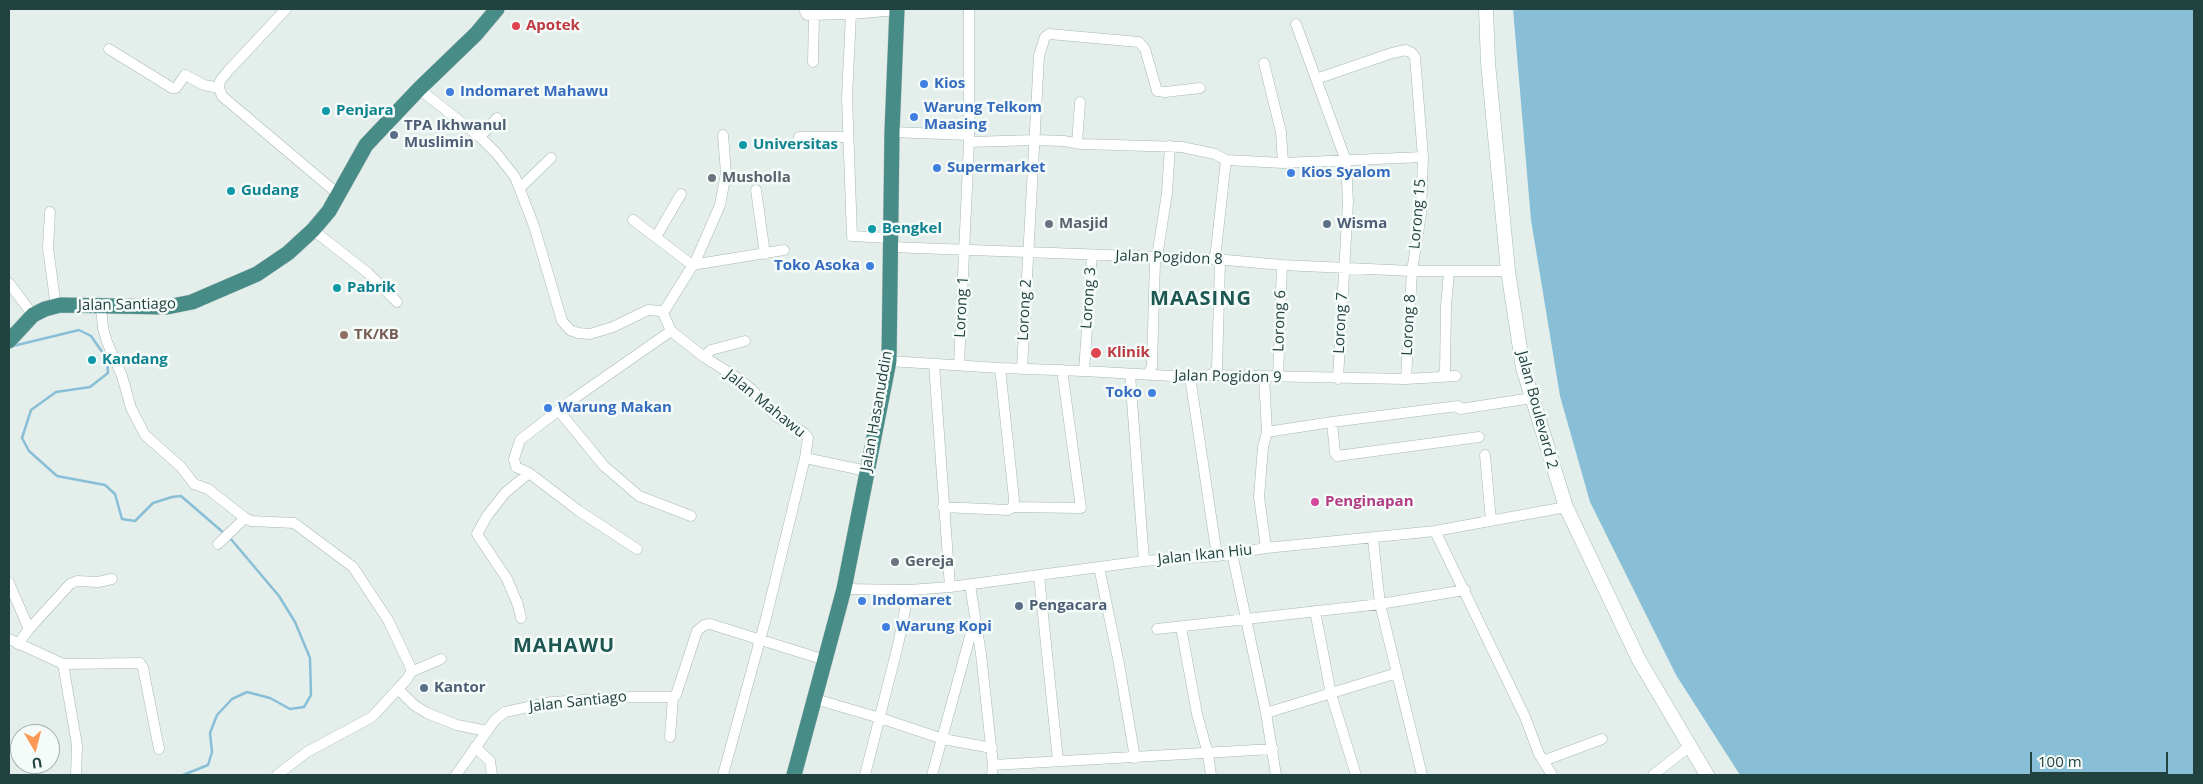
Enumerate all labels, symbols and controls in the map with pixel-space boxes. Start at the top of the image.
place label: Apotek [526,17,580,35]
marker: Apotek [510,20,522,32]
place label: Kios [934,75,965,93]
marker: Kios [918,78,930,90]
place label: Indomaret Mahawu [460,83,608,101]
marker: Indomaret Mahawu [444,86,456,98]
place label: Warung Telkom Maasing [924,99,1042,134]
place label: Penjara [336,102,394,120]
marker: Penjara [320,105,332,117]
marker: Warung Telkom Maasing [908,111,920,123]
place label: TPA Ikhwanul Muslimin [404,117,507,152]
marker: TPA Ikhwanul Muslimin [388,129,400,141]
place label: Universitas [753,136,838,154]
marker: Universitas [737,139,749,151]
place label: Supermarket [947,159,1046,177]
marker: Supermarket [931,162,943,174]
place label: Kios Syalom [1301,164,1391,182]
marker: Kios Syalom [1285,167,1297,179]
place label: Musholla [722,169,791,187]
marker: Musholla [706,172,718,184]
street label: Lorong 15 [1406,178,1430,250]
place label: Gudang [241,182,299,200]
marker: Gudang [225,185,237,197]
place label: Masjid [1059,215,1108,233]
place label: Wisma [1337,215,1387,233]
marker: Masjid [1043,218,1055,230]
marker: Wisma [1321,218,1333,230]
place label: Bengkel [882,220,942,238]
marker: Bengkel [866,223,878,235]
street label: Jalan Pogidon 8 [1115,247,1223,269]
place label: Toko Asoka [774,257,860,275]
marker: Toko Asoka [864,260,876,272]
street label: Lorong 3 [1078,267,1100,329]
street label: Lorong 1 [951,276,973,338]
place label: Pabrik [347,279,396,297]
street label: Lorong 2 [1014,279,1036,341]
marker: Pabrik [331,282,343,294]
district label: MAASING [1149,287,1253,311]
street label: Lorong 6 [1270,290,1290,352]
street label: Lorong 7 [1330,292,1352,354]
street label: Lorong 8 [1398,294,1420,356]
street label: Jalan Santiago [78,295,176,315]
place label: TK/KB [354,326,399,344]
marker: TK/KB [338,329,350,341]
place label: Klinik [1107,344,1150,362]
marker: Klinik [1089,346,1103,360]
street label: Jalan Hasanuddin [858,349,896,473]
street label: Jalan Boulevard 2 [1513,349,1561,471]
place label: Kandang [102,351,168,369]
marker: Kandang [86,354,98,366]
street label: Jalan Mahawu [721,366,809,442]
street label: Jalan Pogidon 9 [1174,367,1282,387]
place label: Toko [1105,384,1142,402]
marker: Toko [1146,387,1158,399]
place label: Warung Makan [558,399,672,417]
marker: Warung Makan [542,402,554,414]
place label: Penginapan [1325,493,1414,511]
marker: Penginapan [1309,496,1321,508]
street label: Jalan Ikan Hiu [1157,541,1253,569]
place label: Gereja [905,553,954,571]
marker: Gereja [889,556,901,568]
place label: Indomaret [872,592,952,610]
marker: Indomaret [856,595,868,607]
place label: Pengacara [1029,597,1107,615]
marker: Pengacara [1013,600,1025,612]
place label: Warung Kopi [896,618,992,636]
marker: Warung Kopi [880,621,892,633]
district label: MAHAWU [512,634,616,658]
place label: Kantor [434,679,485,697]
marker: Kantor [418,682,430,694]
street label: Jalan Santiago [528,688,628,716]
north arrow [10,724,60,774]
scale bar [2033,742,2170,774]
text: 100 m [2038,751,2082,771]
text: U [30,753,44,774]

